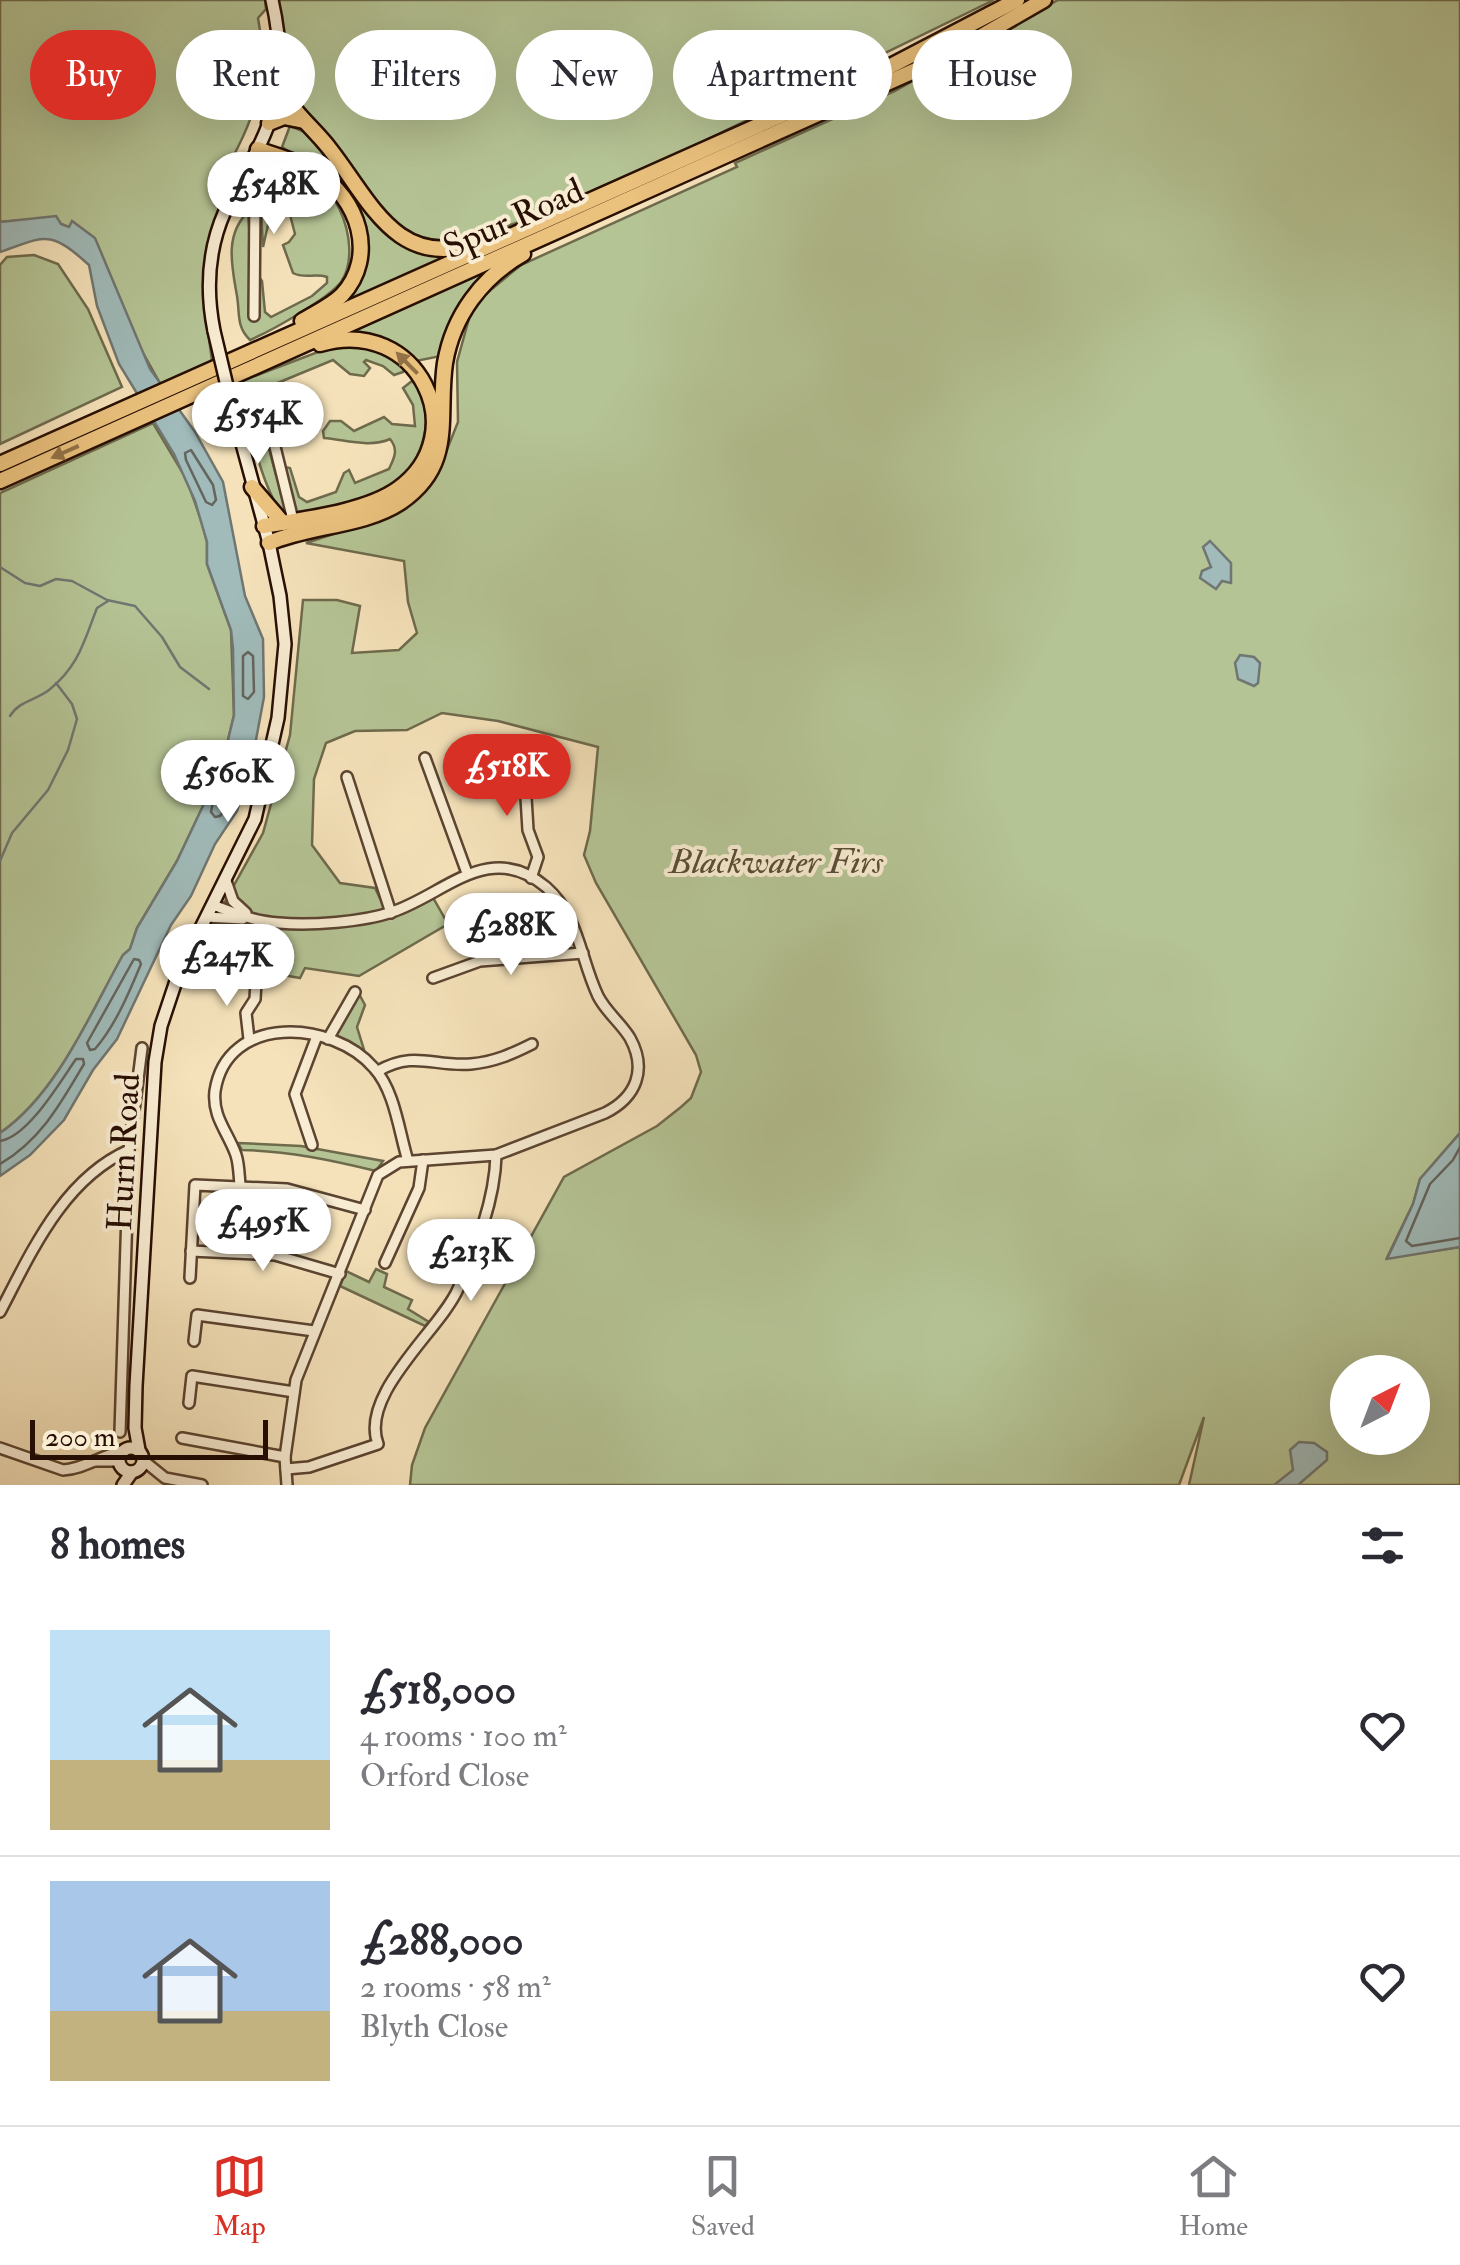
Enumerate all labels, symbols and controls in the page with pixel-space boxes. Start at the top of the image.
chip: Buy [30,30,156,120]
chip: Rent [176,30,315,120]
chip: Filters [335,30,496,120]
chip: New [516,30,653,120]
chip: Apartment [673,30,892,120]
chip: House [912,30,1072,120]
pin: £548K [204,152,344,237]
text: £548K [229,164,319,204]
street label: Spur Road [437,169,590,269]
one-way arrow [395,351,419,375]
pin: £554K [188,382,328,467]
text: £554K [214,394,302,434]
one-way arrow [50,444,80,460]
pin: £518K [437,734,577,819]
pin: £560K [158,740,298,825]
text: £518K [465,746,549,786]
text: £560K [183,752,273,792]
park label: Blackwater Firs [667,840,884,884]
pin: £288K [441,893,581,978]
text: £288K [466,905,556,945]
pin: £247K [157,924,297,1009]
text: £247K [181,936,273,976]
street label: Hurn Road [98,1072,150,1232]
pin: £495K [193,1189,333,1274]
text: £495K [217,1201,309,1241]
pin: £213K [401,1219,541,1304]
text: £213K [429,1231,513,1271]
north arrow [1330,1355,1430,1455]
map controls [1330,1355,1430,1455]
scale bar [30,1415,268,1460]
text: 200 m [45,1420,116,1455]
icon: filters [1355,1518,1410,1573]
text: 8 homes [50,1519,185,1571]
text: £518,000 [360,1664,516,1716]
icon: home [130,1670,250,1790]
icon: heart [1355,1703,1410,1758]
text: 4 rooms · 100 m² [360,1716,567,1756]
text: Orford Close [360,1756,529,1796]
text: £288,000 [360,1915,524,1967]
icon: home [130,1921,250,2041]
icon: heart [1355,1954,1410,2009]
text: 2 rooms · 58 m² [360,1967,551,2007]
text: Blyth Close [360,2007,508,2047]
tab: Map [212,2149,267,2244]
tab: Saved [691,2149,755,2244]
tab: Home [1179,2149,1248,2244]

